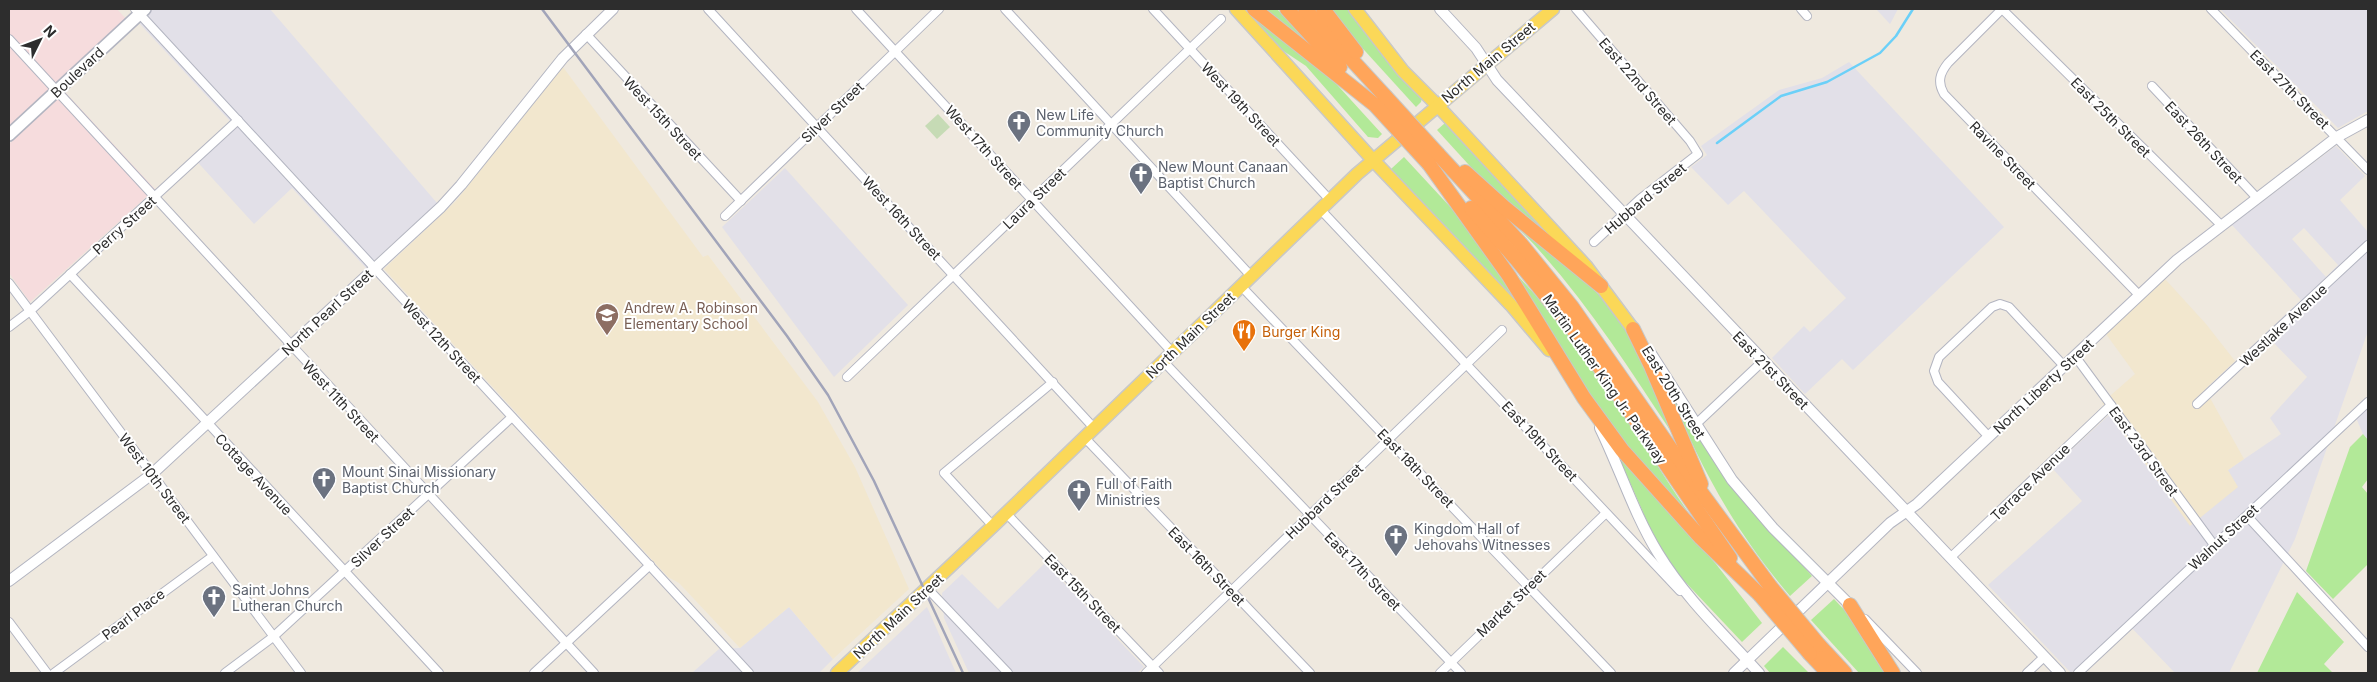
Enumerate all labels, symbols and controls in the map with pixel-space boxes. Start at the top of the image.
north arrow [15,15,65,65]
street label: North Main Street [1438,18,1539,106]
text: N [40,21,60,41]
street label: East 22nd Street [1596,34,1681,128]
street label: Boulevard [47,43,107,101]
street label: East 27th Street [2247,46,2333,132]
street label: West 19th Street [1198,59,1284,150]
street label: West 15th Street [620,73,706,163]
street label: East 25th Street [2068,74,2155,161]
street label: Silver Street [797,78,867,146]
street label: East 26th Street [2162,98,2247,187]
street label: West 17th Street [942,102,1026,193]
place label: New Life Community Church [1036,106,1164,139]
church icon: New Life Community Church [1006,109,1032,143]
street label: Ravine Street [1966,118,2040,193]
place label: New Mount Canaan Baptist Church [1158,158,1288,191]
street label: Hubbard Street [1601,159,1689,237]
church icon: New Mount Canaan Baptist Church [1128,161,1154,195]
street label: Laura Street [999,164,1069,232]
street label: West 16th Street [859,173,945,264]
street label: Perry Street [89,192,159,258]
street label: North Pearl Street [278,265,376,359]
street label: Westlake Avenue [2236,280,2330,370]
street label: North Main Street [1142,288,1238,382]
street label: Martin Luther King Jr. Parkway [1540,291,1670,467]
street label: West 12th Street [399,296,485,386]
place label: Andrew A. Robinson Elementary School [624,299,758,332]
school or university icon: Andrew A. Robinson Elementary School [594,302,620,336]
restaurant icon: Burger King [1231,318,1257,352]
place label: Burger King [1262,323,1340,340]
street label: East 21st Street [1730,327,1813,413]
street label: North Liberty Street [1989,335,2097,437]
street label: East 20th Street [1639,343,1710,442]
street label: West 11th Street [299,357,383,446]
street label: East 19th Street [1499,398,1582,485]
street label: East 23rd Street [2106,403,2182,499]
street label: East 18th Street [1374,425,1458,511]
street label: West 10th Street [116,430,195,527]
street label: Cottage Avenue [212,430,296,518]
street label: Terrace Avenue [1987,440,2073,524]
street label: Hubbard Street [1282,460,1366,542]
place label: Mount Sinai Missionary Baptist Church [342,463,496,496]
church icon: Mount Sinai Missionary Baptist Church [311,466,337,500]
place label: Full of Faith Ministries [1096,475,1172,508]
church icon: Full of Faith Ministries [1066,478,1092,512]
street label: Walnut Street [2185,500,2262,574]
street label: Silver Street [347,503,417,571]
place label: Kingdom Hall of Jehovahs Witnesses [1414,520,1550,553]
street label: East 16th Street [1165,523,1249,609]
church icon: Kingdom Hall of Jehovahs Witnesses [1383,523,1409,557]
street label: East 17th Street [1321,528,1405,614]
street label: East 15th Street [1041,550,1125,636]
street label: Market Street [1473,565,1549,640]
street label: North Main Street [849,570,947,662]
place label: Saint Johns Lutheran Church [232,581,343,614]
church icon: Saint Johns Lutheran Church [201,584,227,618]
street label: Pearl Place [98,585,168,643]

